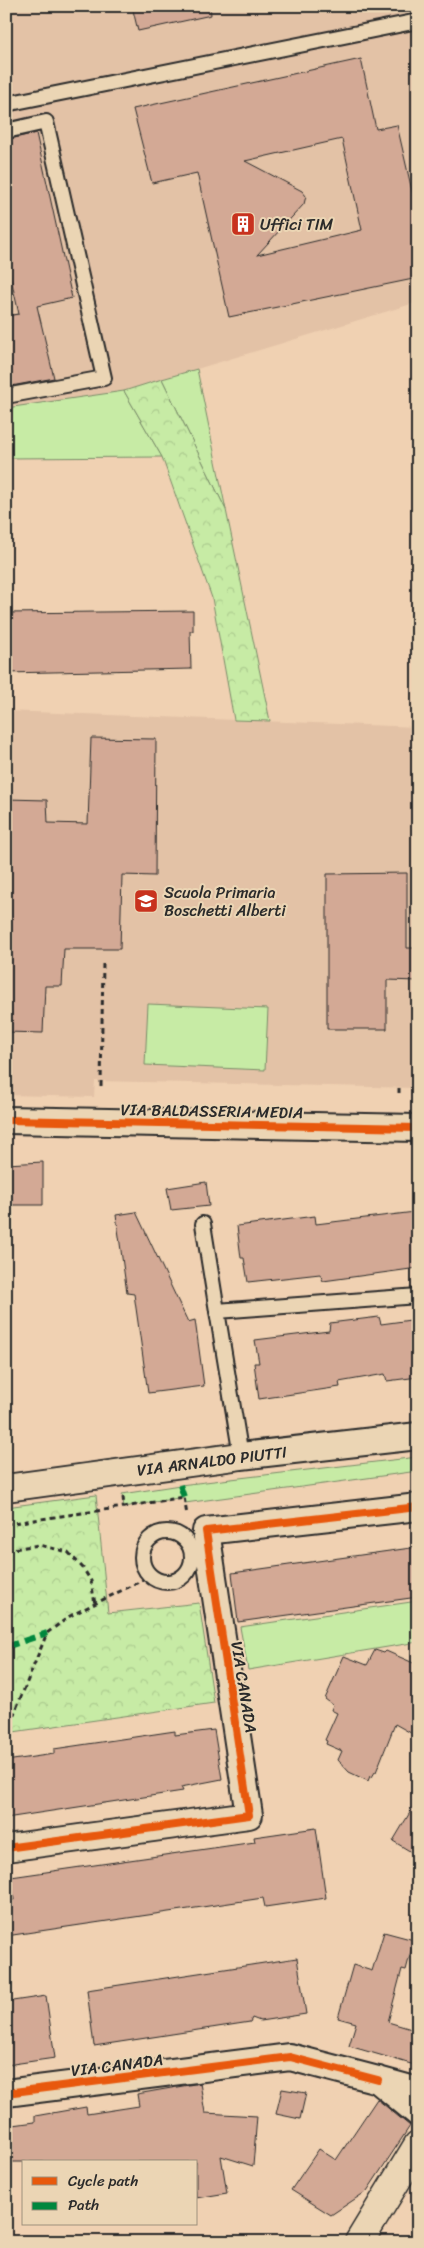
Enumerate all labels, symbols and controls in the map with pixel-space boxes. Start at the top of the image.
place label: Uffici TIM [260,210,334,239]
building icon: Uffici TIM [230,211,256,237]
place label: Scuola Primaria Boschetti Alberti [164,878,286,925]
school or university icon: Scuola Primaria Boschetti Alberti [133,888,159,914]
street label: VIA BALDASSERIA MEDIA [120,1095,304,1127]
street label: VIA ARNALDO PIUTTI [135,1437,289,1485]
street label: VIA CANADA [222,1639,266,1735]
street label: VIA CANADA [69,2045,165,2085]
legend [22,2160,198,2226]
text: Cycle path [68,2168,139,2194]
text: Path [68,2192,99,2218]

